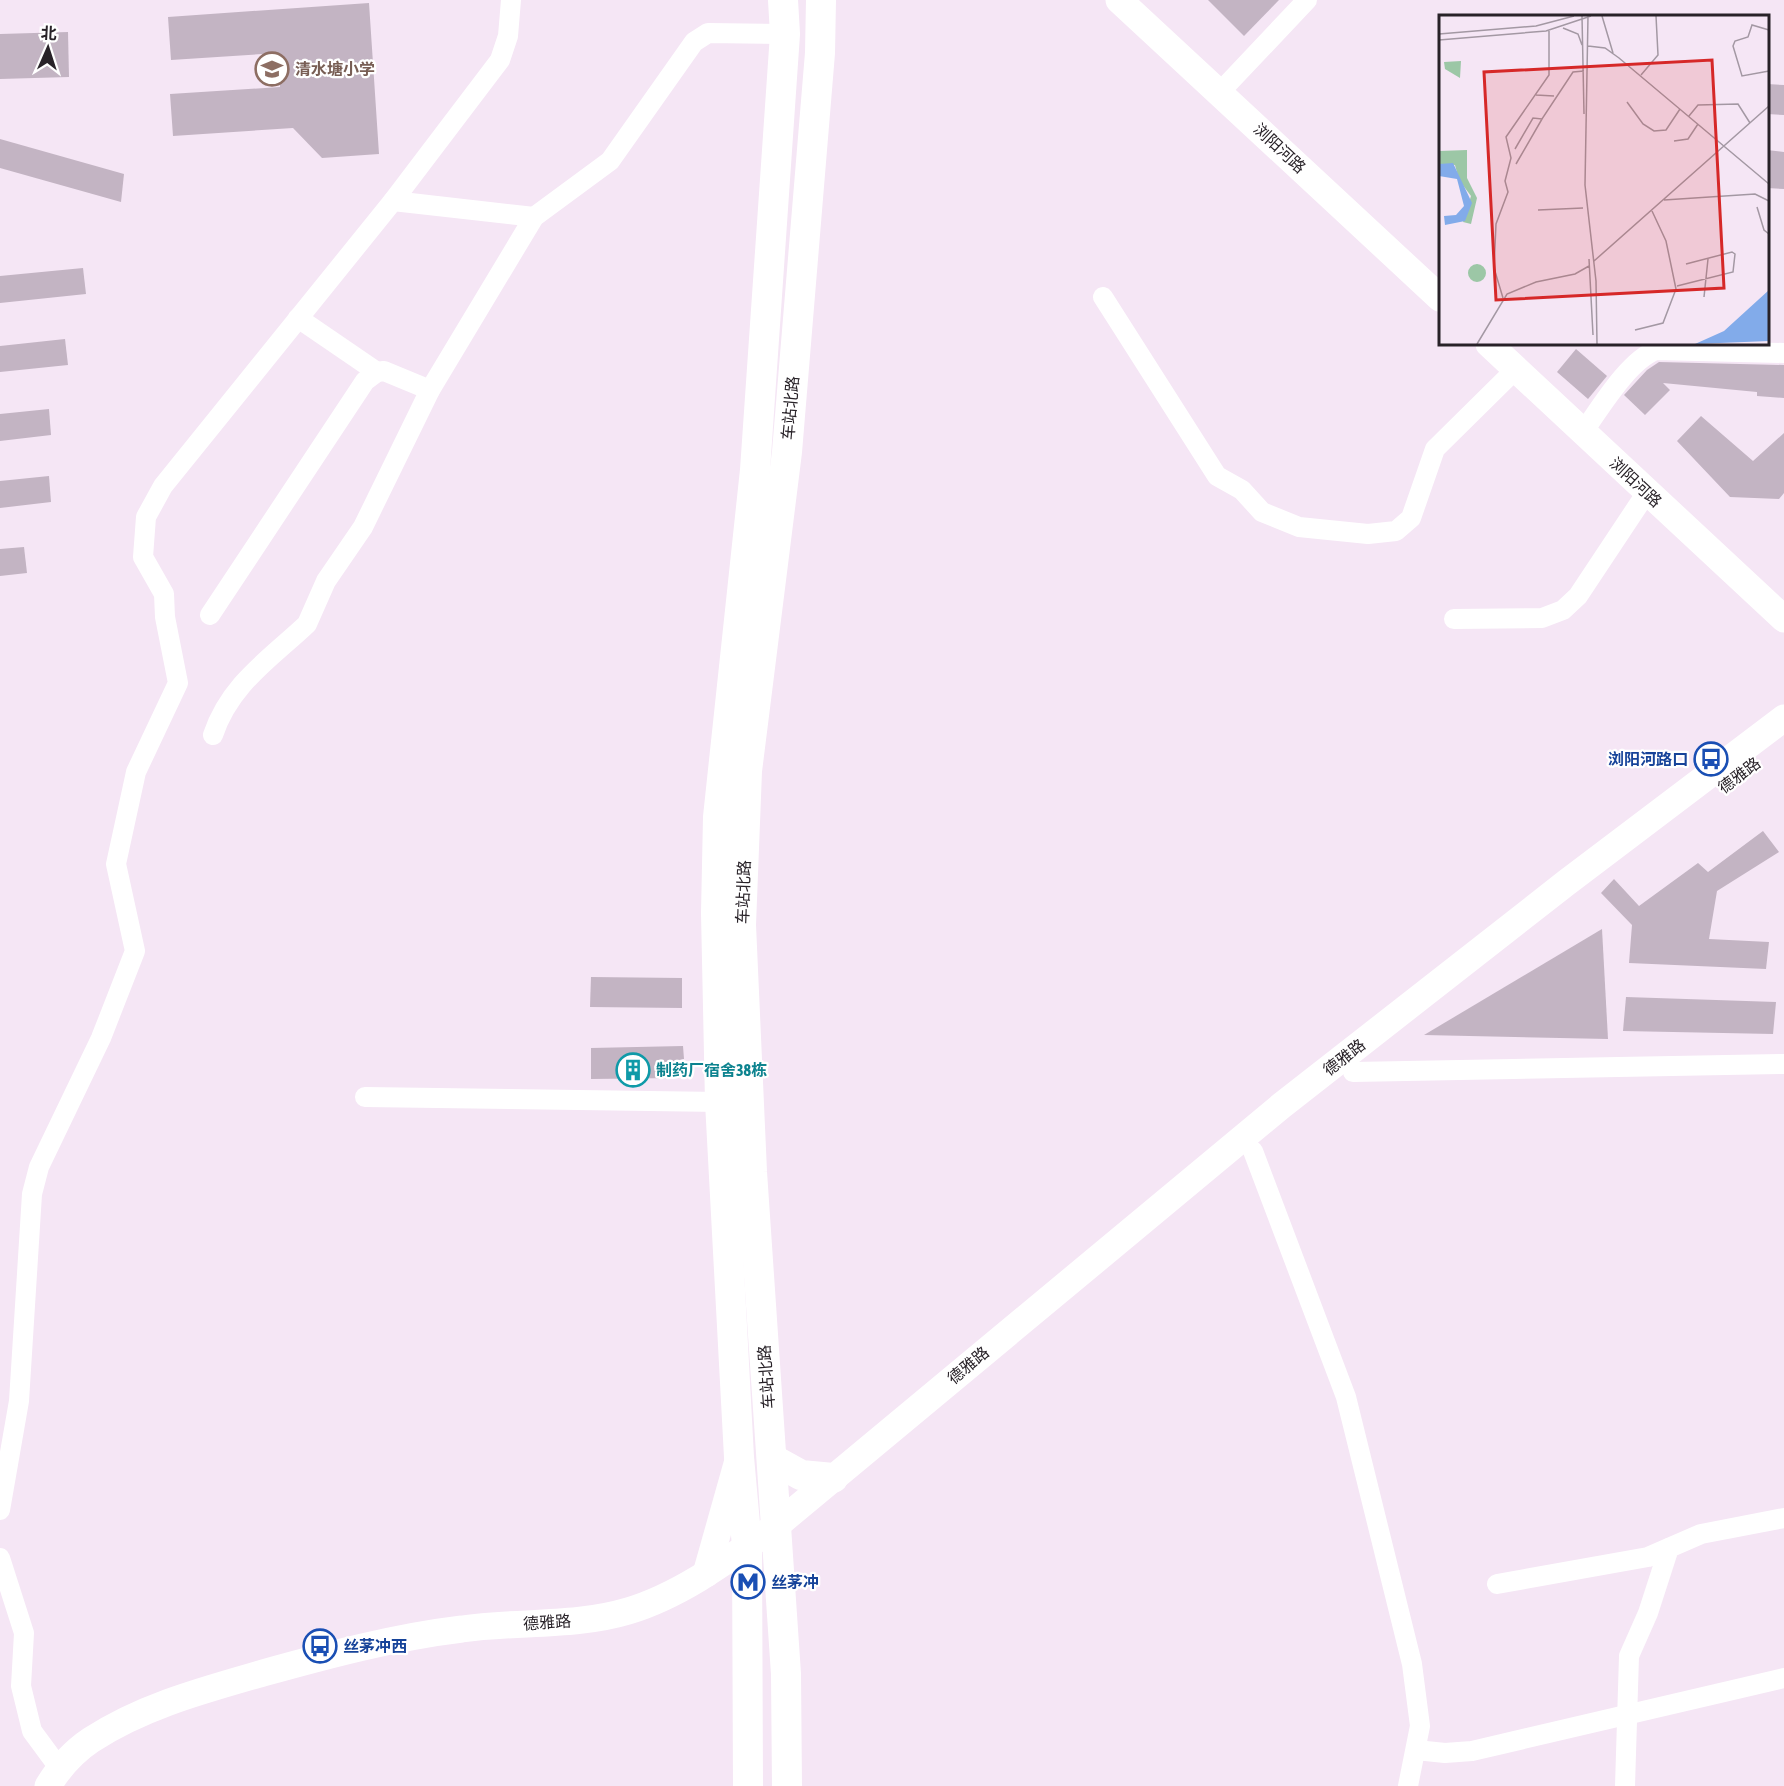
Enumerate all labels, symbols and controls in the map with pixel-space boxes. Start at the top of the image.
inset map [1439,15,1769,345]
north arrow [18,18,78,78]
text: 北 [40,24,57,42]
school or university icon: 清水塘小学 [254,51,290,87]
place label: 清水塘小学 [295,60,375,78]
street label: 浏阳河路 [1250,120,1310,176]
street label: 车站北路 [778,375,802,441]
street label: 浏阳河路 [1606,454,1666,510]
bus stop icon: 浏阳河路口 [1693,741,1729,777]
place label: 浏阳河路口 [1608,750,1688,768]
street label: 德雅路 [1714,753,1764,797]
street label: 车站北路 [733,860,753,924]
street label: 德雅路 [1320,1035,1368,1079]
building icon: 制药厂宿舍38栋 [615,1052,651,1088]
place label: 制药厂宿舍38栋 [656,1061,767,1079]
street label: 德雅路 [944,1343,992,1387]
street label: 车站北路 [755,1344,777,1410]
metro station icon: 丝茅冲 [730,1564,766,1600]
place label: 丝茅冲 [771,1573,819,1591]
street label: 德雅路 [522,1611,572,1633]
bus stop icon: 丝茅冲西 [302,1628,338,1664]
place label: 丝茅冲西 [343,1637,407,1655]

